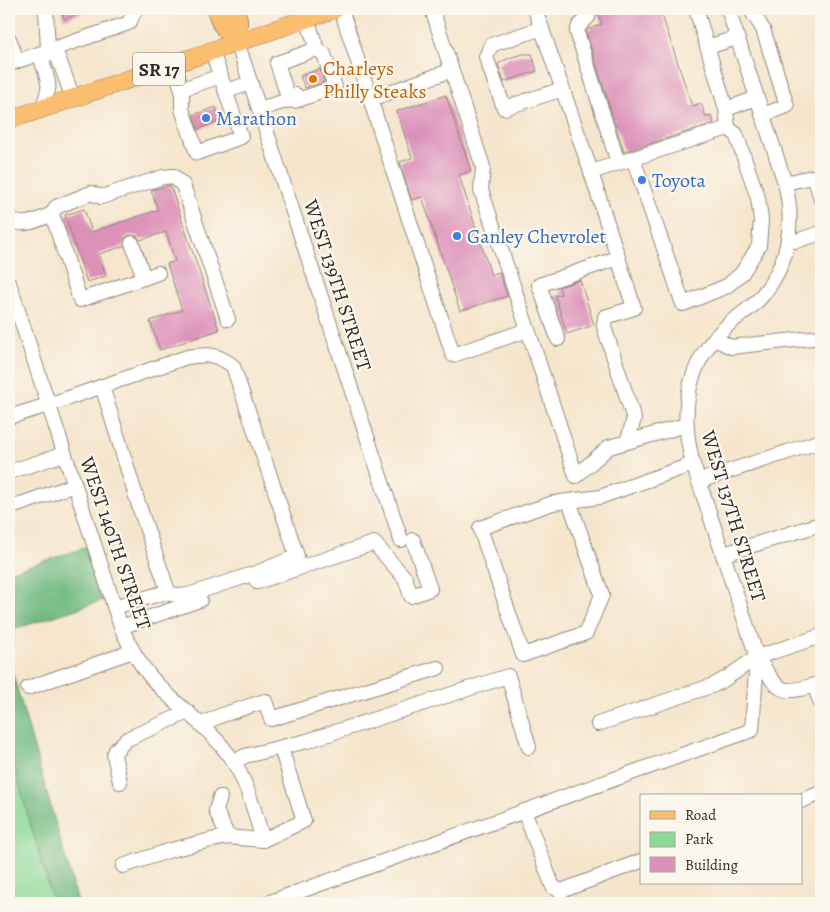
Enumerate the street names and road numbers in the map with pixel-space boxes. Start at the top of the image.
road number: SR 17 [133,52,185,86]
street label: WEST 139TH STREET [297,195,378,374]
street label: WEST 137TH STREET [694,426,772,605]
street label: WEST 140TH STREET [73,452,158,633]

